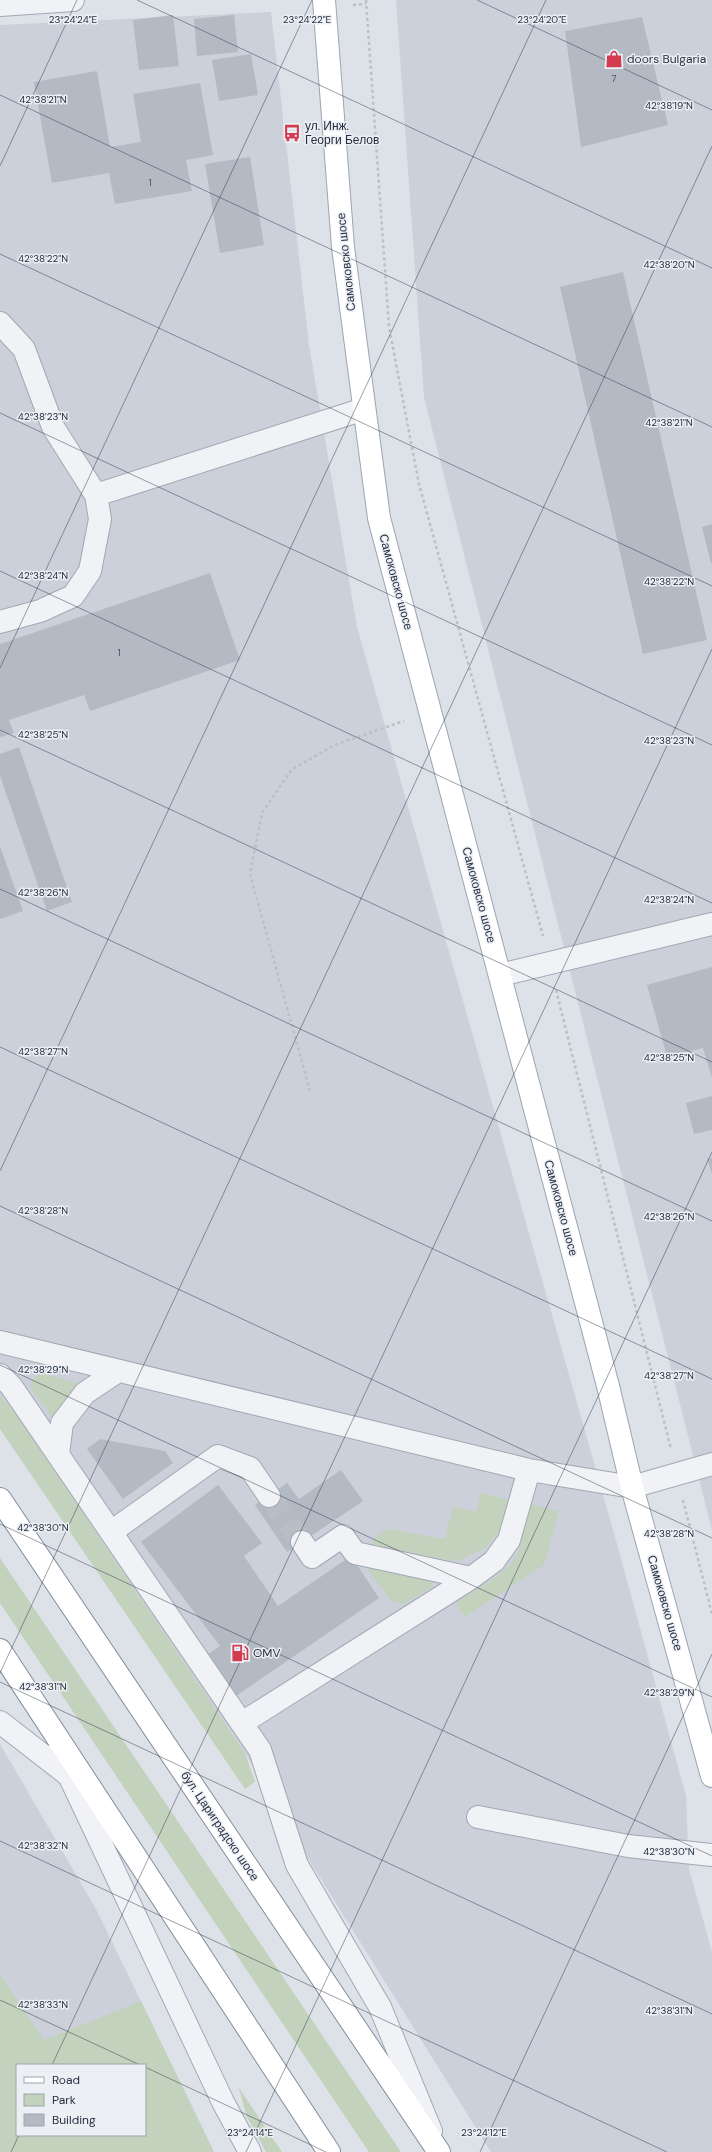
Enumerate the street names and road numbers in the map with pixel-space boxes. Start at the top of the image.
street label: Самоковско шосе [333,212,359,312]
street label: Самоковско шосе [375,532,417,632]
street label: Самоковско шосе [458,845,500,945]
street label: Самоковско шосе [540,1158,582,1258]
street label: Самоковско шосе [644,1553,686,1653]
street label: бул. Цариградско шосе [177,1768,263,1884]

